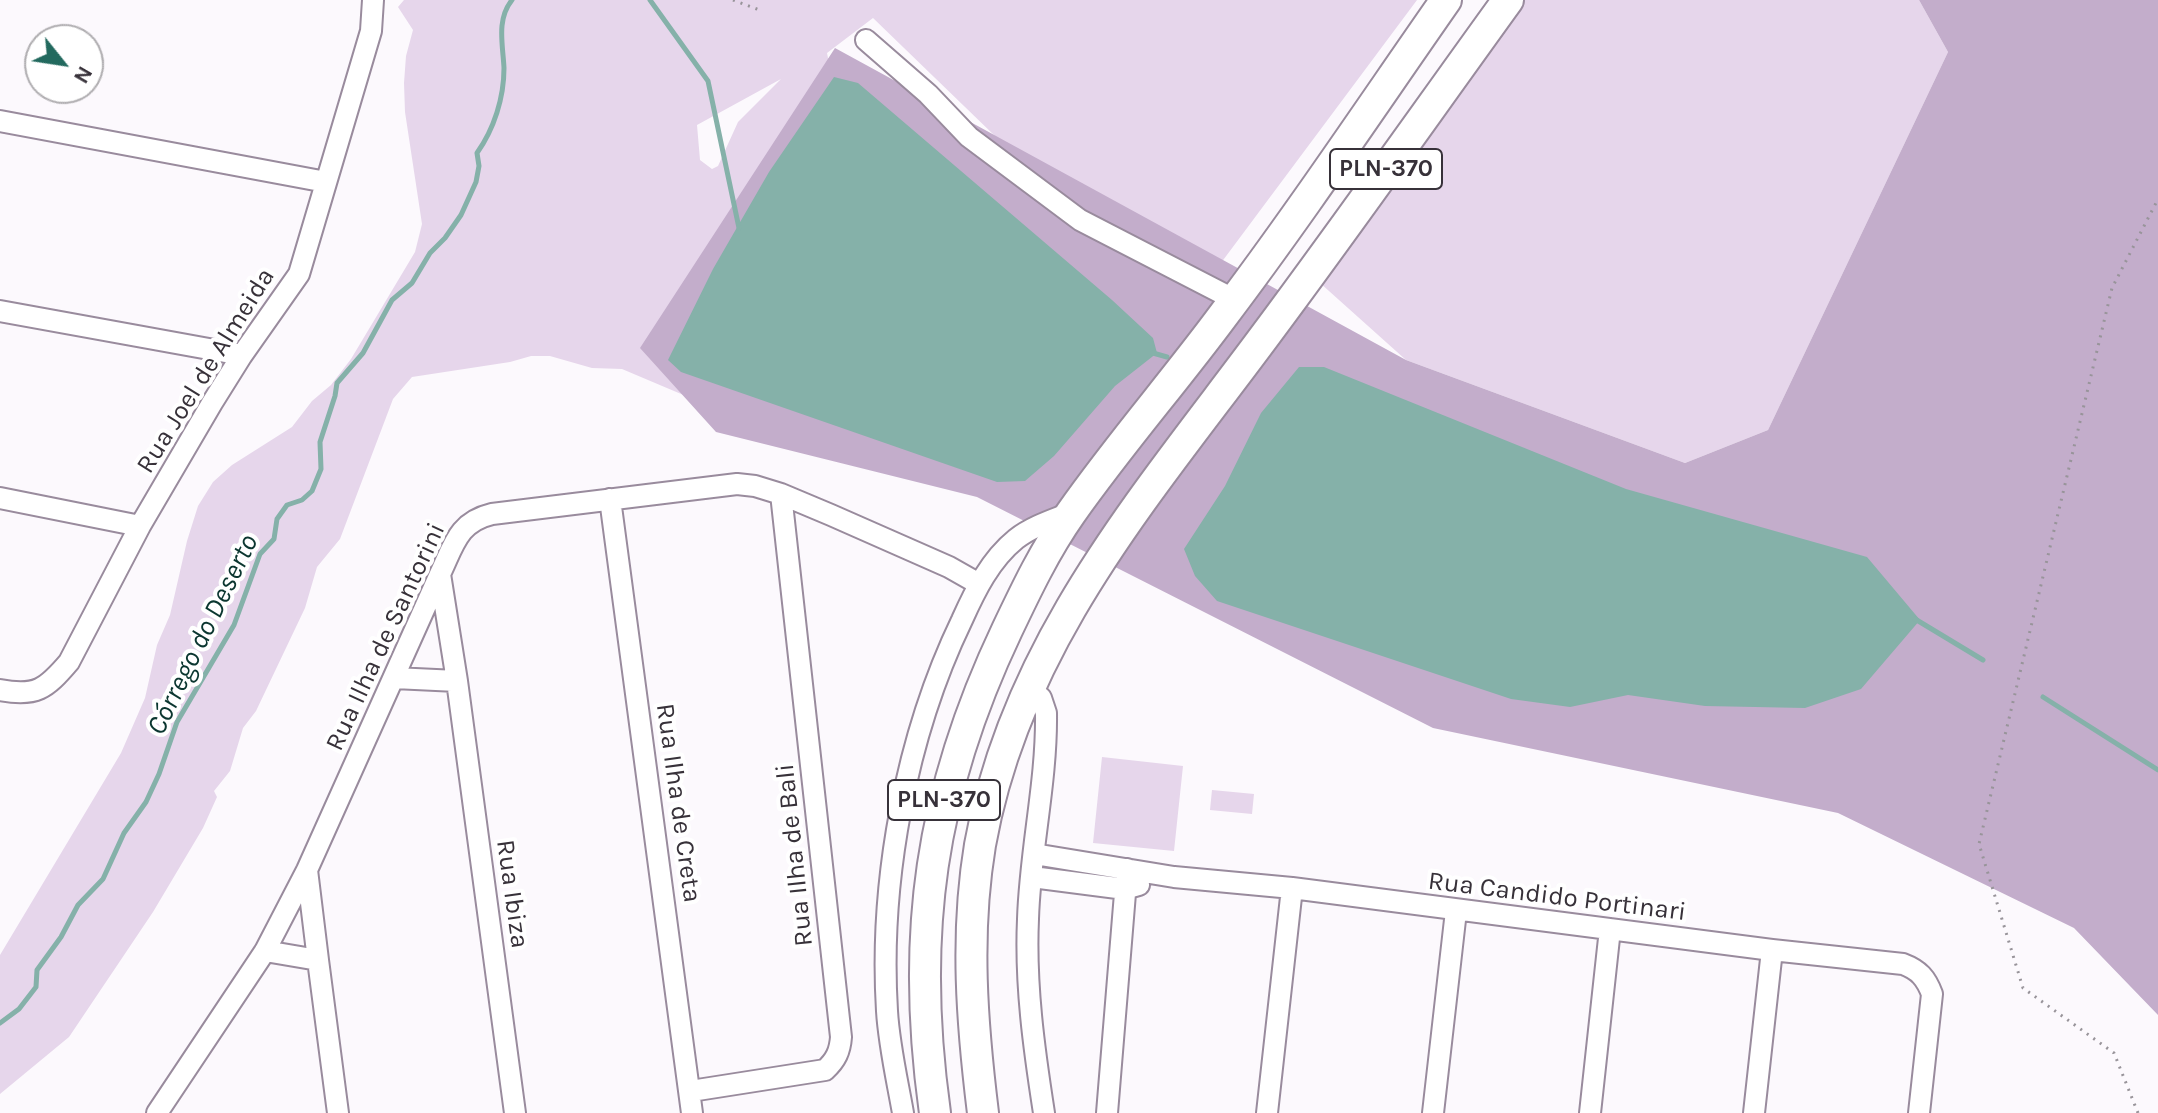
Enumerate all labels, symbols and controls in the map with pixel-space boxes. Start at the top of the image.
north arrow [24,24,104,104]
text: N [68,62,98,88]
road number: PLN-370 [1330,149,1442,189]
street label: Rua Joel de Almeida [130,263,282,479]
street label: Rua Ilha de Santorini [319,518,453,756]
water label: Córrego do Deserto [140,529,266,741]
street label: Rua Ilha de Creta [649,702,707,904]
street label: Rua Ilha de Bali [770,762,820,948]
road number: PLN-370 [888,780,1000,820]
street label: Rua Ibiza [489,838,535,950]
street label: Rua Candido Portinari [1426,866,1688,928]

